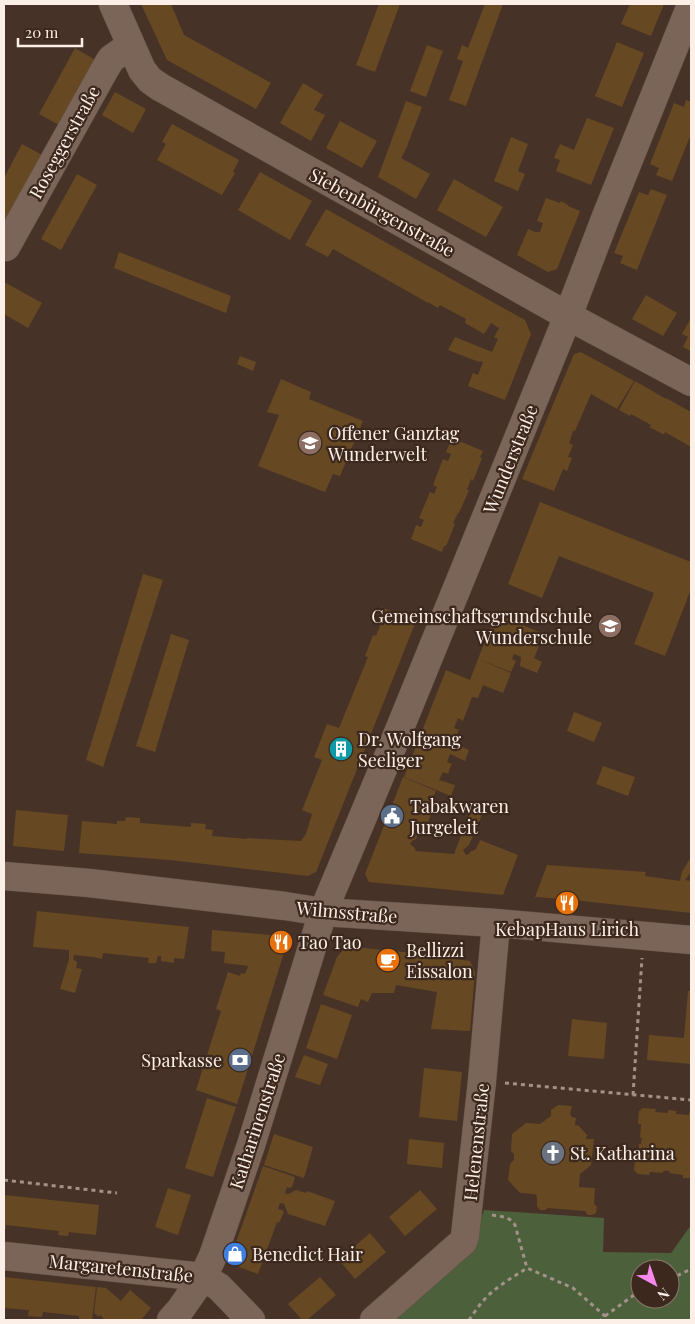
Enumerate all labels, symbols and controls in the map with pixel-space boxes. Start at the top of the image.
scale bar [18,15,81,47]
text: 20 m [25,22,59,42]
street label: Roseggerstraße [23,81,105,203]
street label: Siebenbürgenstraße [305,162,459,262]
street label: Wunderstraße [477,401,543,518]
place label: Offener Ganztag Wunderwelt [327,421,460,466]
school or university icon: Offener Ganztag Wunderwelt [297,430,323,456]
place label: Gemeinschaftsgrundschule Wunderschule [371,604,592,649]
school or university icon: Gemeinschaftsgrundschule Wunderschule [597,613,623,639]
place label: Dr. Wolfgang Seeliger [358,727,461,772]
building icon: Dr. Wolfgang Seeliger [328,736,354,762]
place label: Tabakwaren Jurgeleit [409,794,509,839]
public building icon: Tabakwaren Jurgeleit [379,803,405,829]
restaurant icon: KebapHaus Lirich [554,890,580,916]
street label: Wilmsstraße [294,896,399,928]
place label: KebapHaus Lirich [495,917,639,941]
restaurant icon: Tao Tao [268,929,294,955]
place label: Tao Tao [298,930,362,954]
place label: Bellizzi Eissalon [406,938,473,983]
cafe icon: Bellizzi Eissalon [375,947,401,973]
bank icon: Sparkasse [227,1047,253,1073]
place label: Sparkasse [141,1048,222,1072]
street label: Katharinenstraße [224,1050,290,1192]
street label: Helenenstraße [458,1082,494,1202]
church icon: St. Katharina [540,1140,566,1166]
place label: St. Katharina [570,1141,675,1165]
shop icon: Benedict Hair [222,1241,248,1267]
place label: Benedict Hair [252,1242,363,1266]
street label: Margaretenstraße [48,1248,194,1288]
north arrow [630,1259,680,1309]
text: N [654,1284,674,1305]

